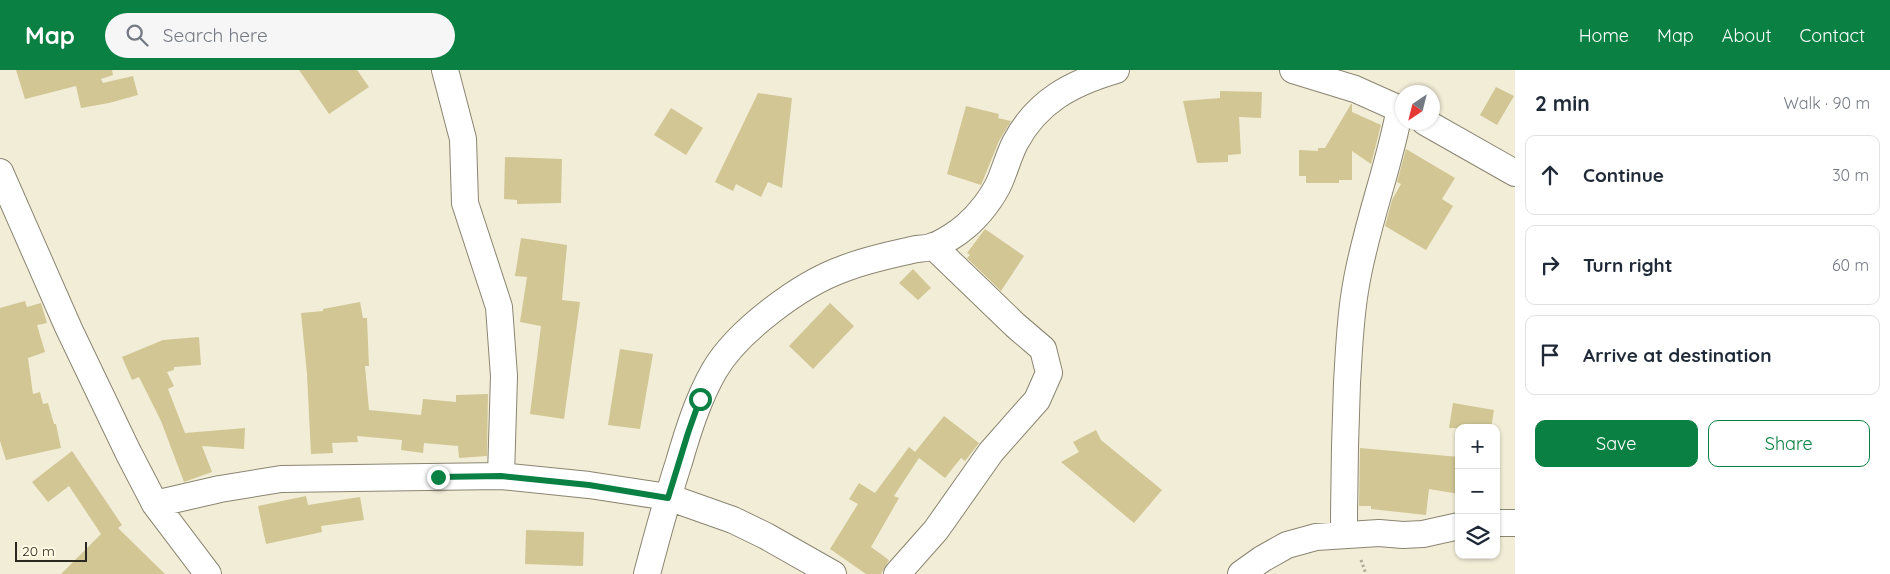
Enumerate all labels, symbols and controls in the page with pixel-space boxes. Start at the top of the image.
search box [105,13,455,58]
text: Map [25,20,75,50]
icon: search [123,21,151,49]
text: Search here [163,23,268,47]
text: Home [1579,24,1629,47]
text: Map [1657,24,1694,47]
text: About [1722,24,1772,47]
text: Contact [1800,24,1865,47]
north arrow [1395,85,1440,130]
text: 2 min [1535,90,1590,116]
text: Walk · 90 m [1783,93,1870,113]
icon: ahead [1536,161,1564,189]
text: Continue [1583,163,1664,187]
text: 30 m [1832,165,1869,185]
icon: right [1536,251,1564,279]
text: Turn right [1583,253,1672,277]
text: 60 m [1832,255,1869,275]
icon: arrive [1536,341,1564,369]
text: Arrive at destination [1583,343,1772,367]
route start [689,388,712,411]
button: Save [1535,420,1698,467]
button: Share [1708,420,1870,467]
map controls [1455,424,1500,559]
button: + [1455,424,1500,469]
route end [427,466,450,489]
button: − [1455,469,1500,514]
button: layers [1455,514,1500,559]
scale bar [15,539,88,562]
text: 20 m [22,542,55,560]

